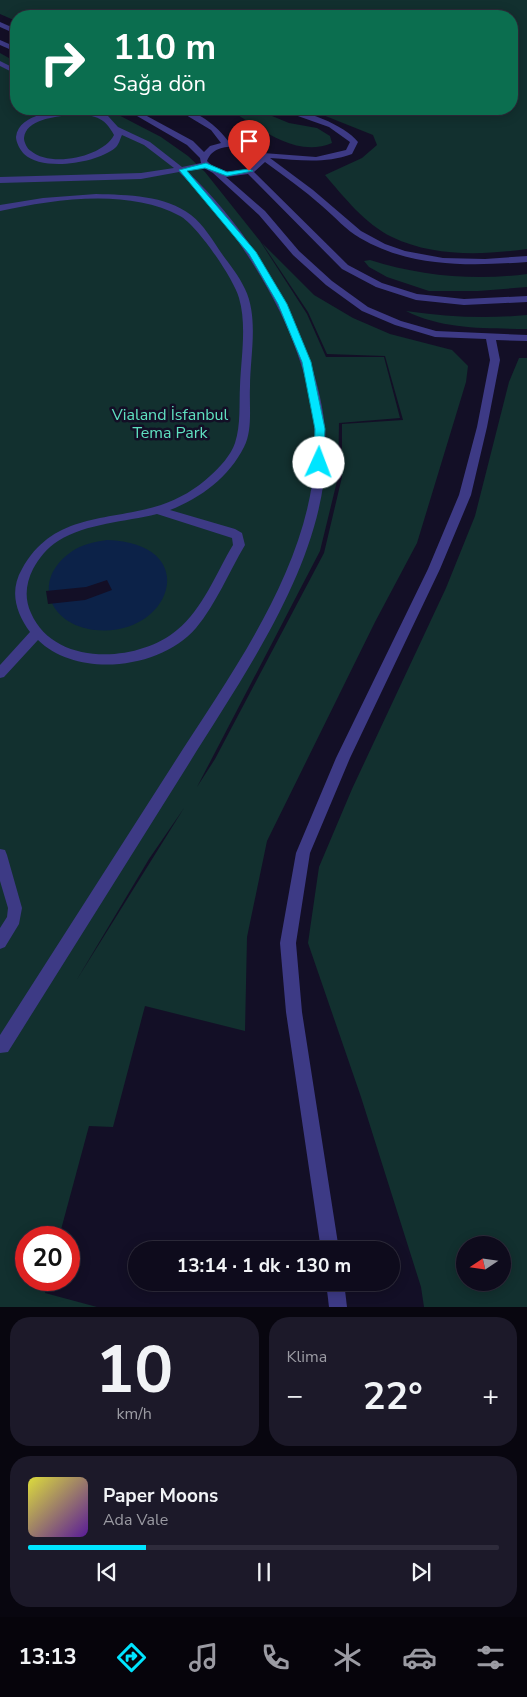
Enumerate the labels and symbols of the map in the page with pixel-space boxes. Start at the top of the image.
pin [228,120,270,171]
park label: Vialand İsfanbul Tema Park [111,404,229,444]
position arrow [292,436,344,488]
speed limit sign: 20 [15,1226,80,1291]
north arrow [456,1236,511,1291]

